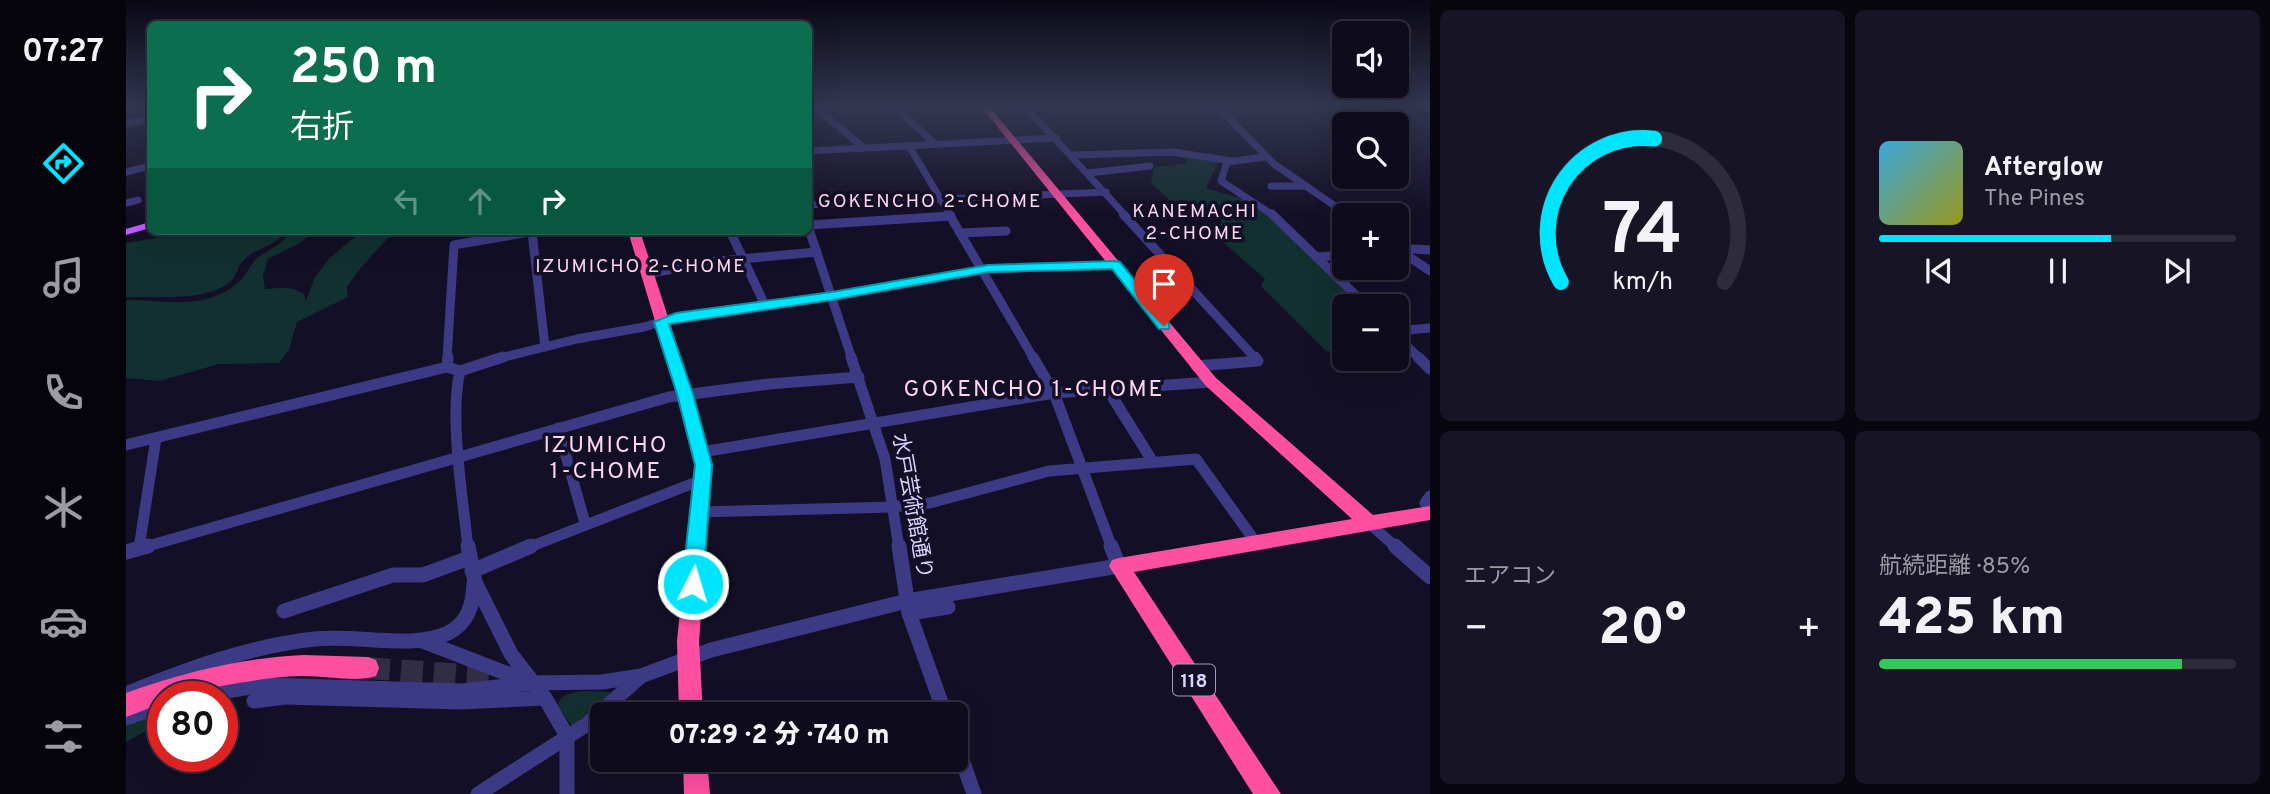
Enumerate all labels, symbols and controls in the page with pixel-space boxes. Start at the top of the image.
map controls [1332,21,1409,371]
button: sound [1332,21,1409,98]
text: 07:27 [22,33,104,73]
text: 250 m [290,39,437,101]
icon: right [175,49,266,140]
text: 右折 [290,109,354,149]
button: search [1332,112,1409,189]
icon: directions [39,139,88,188]
text: Afterglow [1984,152,2104,185]
icon: left [388,182,426,220]
icon: ahead [461,182,499,220]
icon: right [534,182,572,220]
text: The Pines [1984,185,2085,214]
text: 74 [1603,188,1682,280]
district label: GOKENCHO 2-CHOME [818,190,1042,214]
district label: KANEMACHI 2-CHOME [1132,200,1258,246]
button: + [1332,203,1409,280]
icon: previous [1920,252,1958,290]
icon: pause [2039,252,2077,290]
icon: next [2158,252,2196,290]
icon: music [39,253,88,302]
pin [1134,254,1194,326]
district label: IZUMICHO 2-CHOME [535,255,747,279]
icon: arrive [1145,265,1183,303]
text: km/h [1612,267,1673,299]
button: − [1332,294,1409,371]
icon: phone [39,368,88,417]
district label: GOKENCHO 1-CHOME [904,376,1164,405]
district label: IZUMICHO 1-CHOME [544,432,669,487]
street label: 水戸芸術館通り [885,432,938,581]
icon: climate [39,483,88,532]
position arrow [656,547,730,621]
text: 航続距離 · 85% [1879,553,2030,582]
text: エアコン [1464,563,1556,592]
text: 425 km [1879,587,2065,653]
icon: car [39,597,88,646]
text: 20° [1598,597,1687,663]
text: − [1464,606,1489,655]
text: + [1796,606,1821,655]
road number: 118 [1173,664,1215,695]
speed limit sign: 80 [147,681,238,772]
icon: filters [39,712,88,761]
text: 07:29 · 2 分 · 740 m [668,720,890,753]

